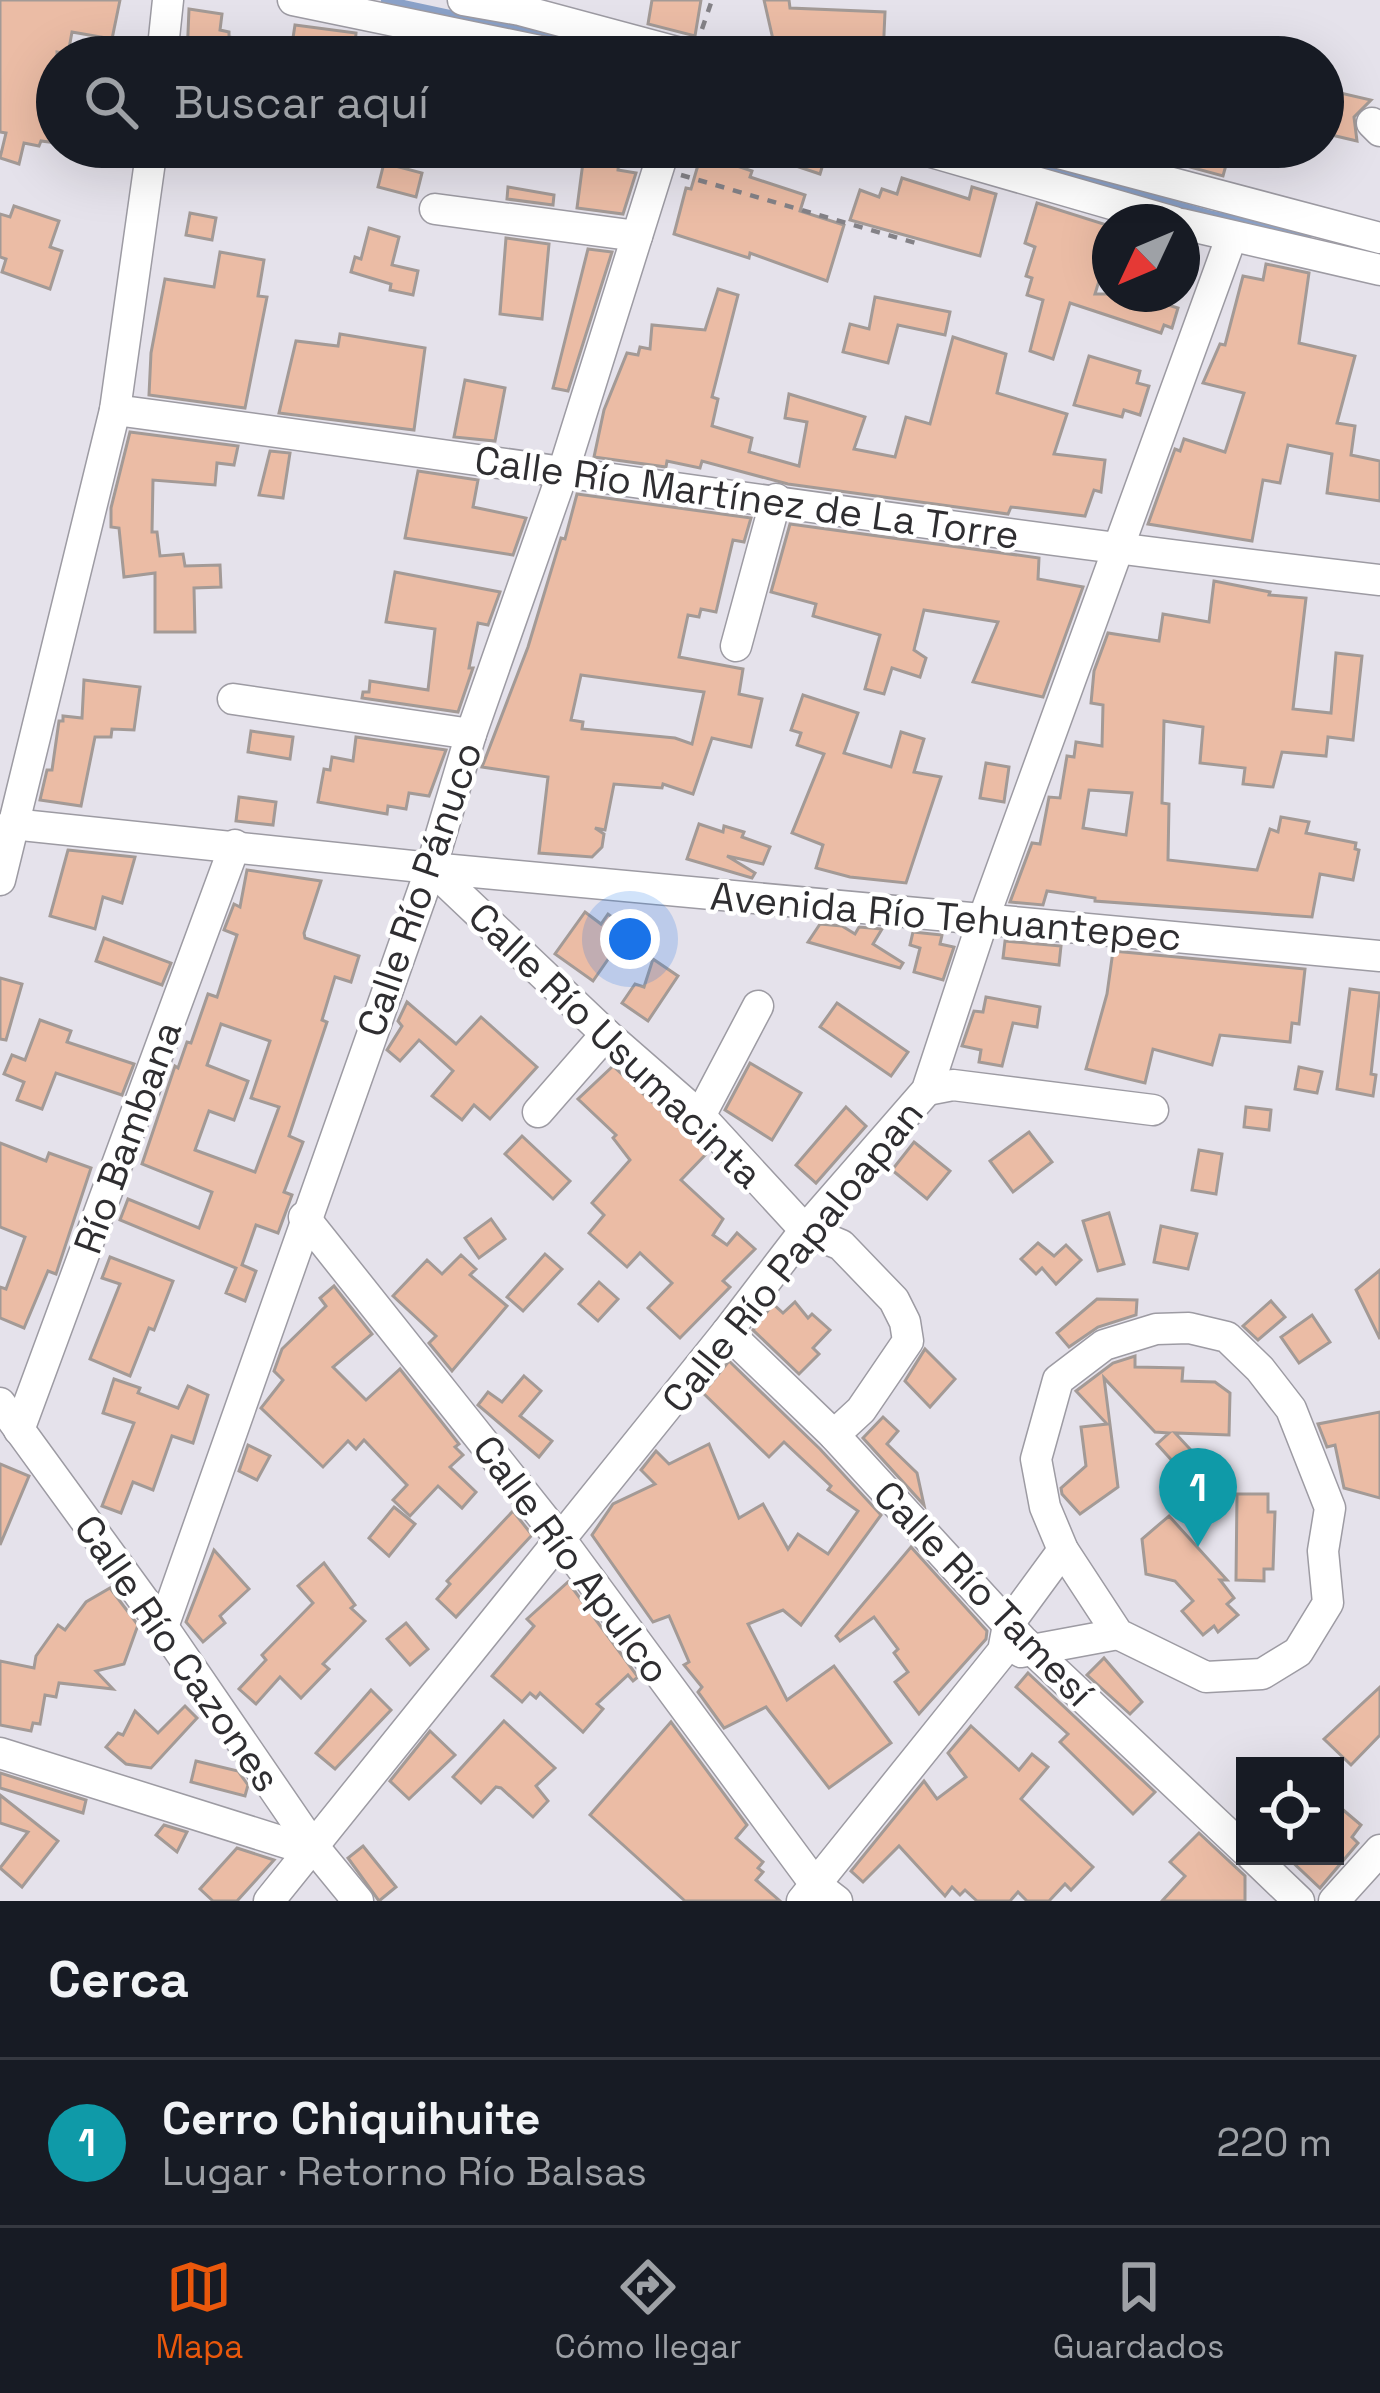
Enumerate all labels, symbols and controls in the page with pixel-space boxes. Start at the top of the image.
search box [36,36,1344,168]
icon: search [78,69,144,135]
text: Buscar aquí [174,74,429,131]
north arrow [1092,204,1200,312]
street label: Calle Río Martínez de La Torre [472,435,1022,560]
street label: Calle Río Pánuco [346,735,493,1043]
street label: Avenida Río Tehuantepec [708,871,1184,962]
street label: Calle Río Usumacinta [458,892,773,1199]
your location [600,909,660,969]
street label: Río Bambana [63,1014,192,1260]
street label: Calle Río Papaloapan [651,1090,934,1423]
street label: Calle Río Apulco [462,1426,681,1693]
pin: 1 [1159,1448,1237,1547]
street label: Calle Río Tamesí [863,1470,1104,1717]
street label: Calle Río Cazones [64,1505,291,1801]
map controls [1236,1757,1344,1865]
button: locate [1236,1757,1344,1865]
text: Cerca [48,1947,189,2012]
text: Cerro Chiquihuite [162,2090,541,2147]
text: 1 [78,2118,96,2167]
text: 220 m [1216,2118,1332,2167]
text: Lugar · Retorno Río Balsas [162,2147,647,2196]
tab: Mapa [156,2254,243,2368]
tab: Cómo llegar [554,2254,742,2368]
tab: Guardados [1053,2254,1224,2368]

